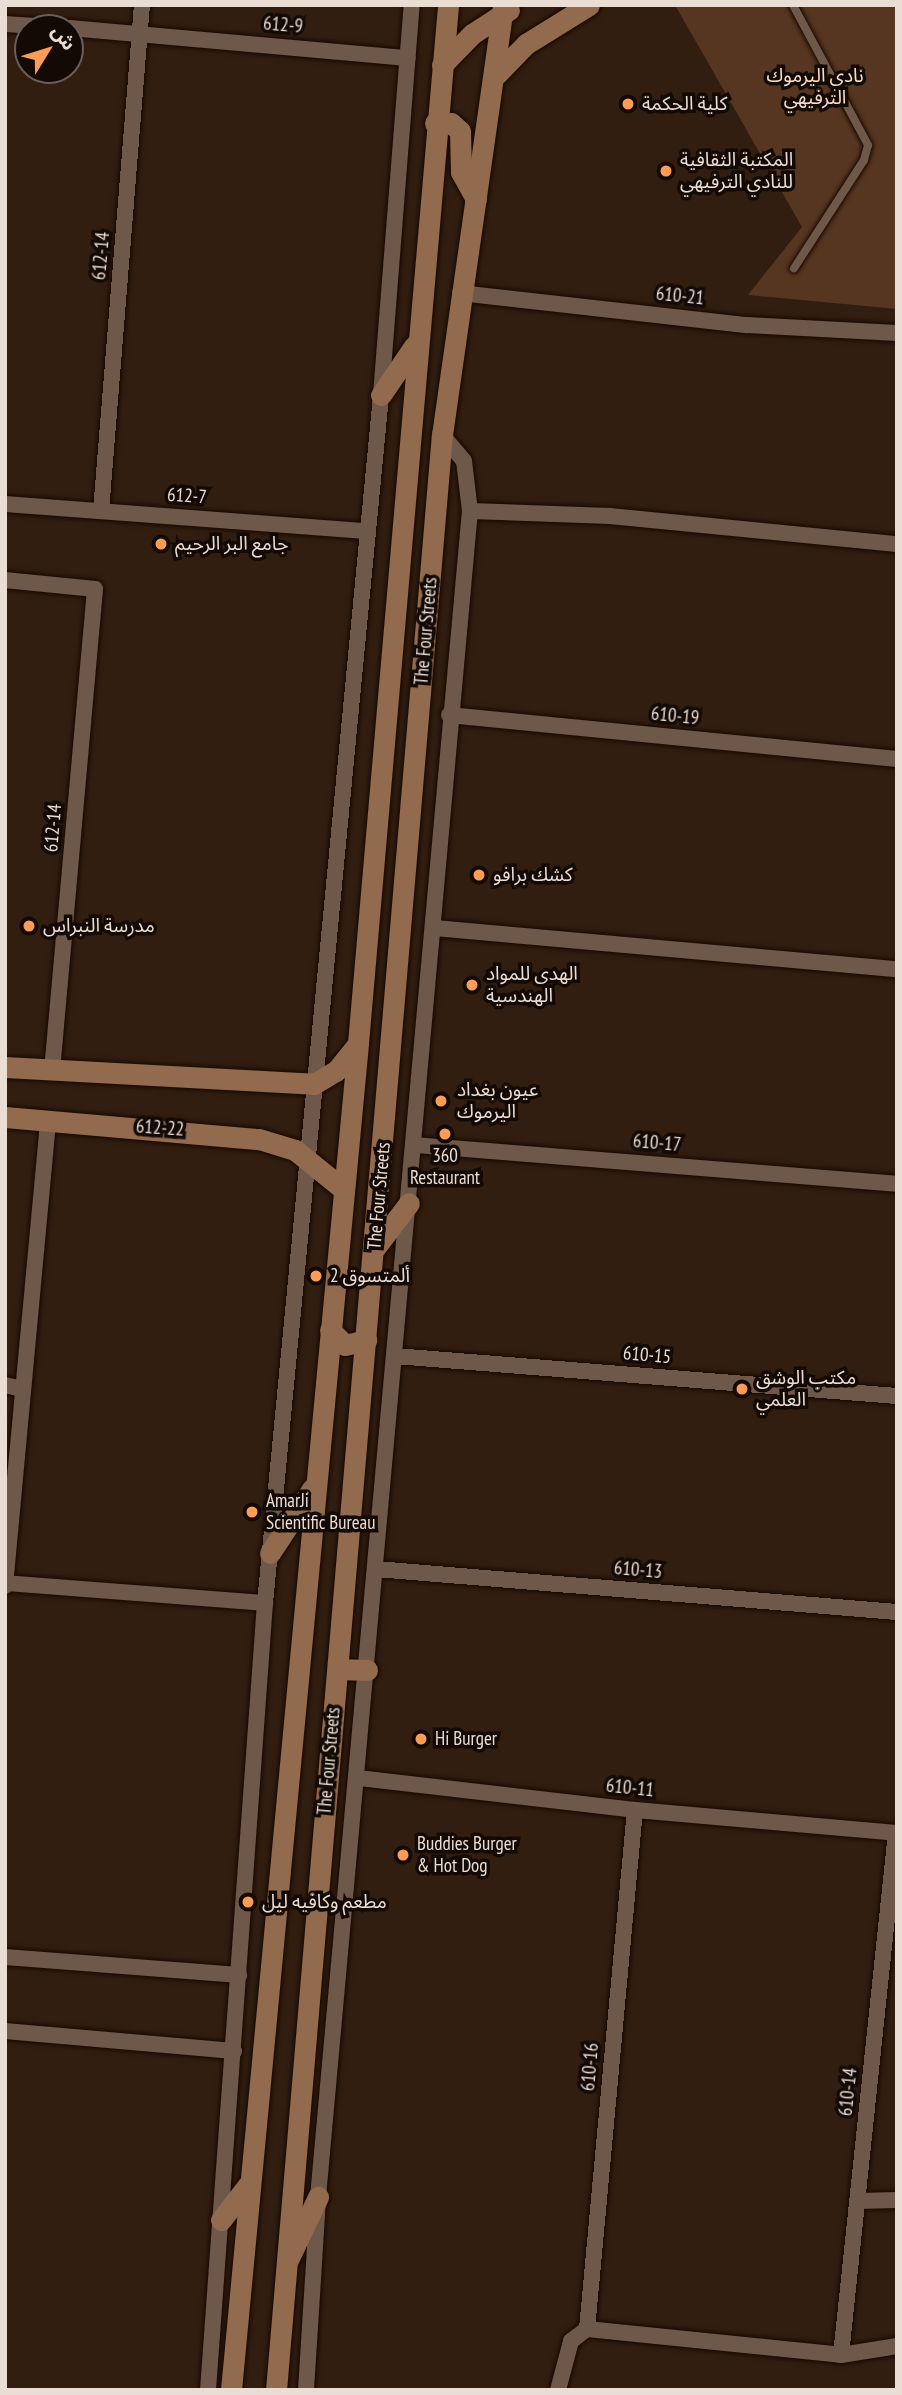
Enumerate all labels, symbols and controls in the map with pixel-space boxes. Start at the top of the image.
street label: 612-9 [262,12,304,38]
north arrow [14,14,84,84]
text: ش [47,20,81,55]
park label: نادي اليرموك الترفيهي [766,65,864,109]
place label: كلية الحكمة [642,93,727,115]
marker: كلية الحكمة [620,96,636,112]
place label: المكتبة الثقافية للنادي الترفيهي [680,149,793,193]
marker: المكتبة الثقافية للنادي الترفيهي [658,163,674,179]
street label: 612-14 [88,231,114,281]
street label: 610-21 [655,282,705,310]
street label: 612-7 [166,483,208,509]
place label: جامع البر الرحيم [175,533,289,555]
marker: جامع البر الرحيم [153,536,169,552]
street label: The Four Streets [410,576,442,686]
street label: 610-19 [650,702,700,730]
street label: 612-14 [40,803,66,853]
place label: كشك برافو [493,864,573,886]
marker: كشك برافو [471,867,487,883]
place label: مدرسة النبراس [43,915,155,937]
marker: مدرسة النبراس [21,918,37,934]
place label: الهدى للمواد الهندسية [486,963,578,1007]
marker: الهدى للمواد الهندسية [464,977,480,993]
place label: عيون بغداد اليرموك [457,1079,538,1123]
marker: عيون بغداد اليرموك [431,1091,451,1111]
street label: 612-22 [135,1115,185,1141]
marker: 360 Restaurant [437,1126,453,1142]
street label: 610-17 [632,1130,682,1156]
street label: The Four Streets [363,1141,395,1251]
place label: 360 Restaurant [410,1145,480,1189]
place label: ألمتسوق 2 [330,1265,410,1287]
marker: ألمتسوق 2 [308,1268,324,1284]
street label: 610-15 [622,1342,672,1368]
place label: مكتب الوشق العلمي [756,1367,856,1411]
marker: مكتب الوشق العلمي [734,1381,750,1397]
place label: AmarJi Scientific Bureau [266,1490,376,1534]
marker: AmarJi Scientific Bureau [244,1504,260,1520]
street label: 610-13 [613,1557,663,1583]
street label: The Four Streets [313,1706,345,1816]
place label: Hi Burger [435,1728,497,1750]
marker: Hi Burger [413,1731,429,1747]
street label: 610-11 [605,1774,655,1802]
place label: Buddies Burger & Hot Dog [417,1833,517,1877]
marker: Buddies Burger & Hot Dog [395,1847,411,1863]
place label: مطعم وكافيه ليل [262,1891,387,1913]
marker: مطعم وكافيه ليل [240,1894,256,1910]
street label: 610-16 [577,2042,603,2092]
street label: 610-14 [834,2067,862,2117]

